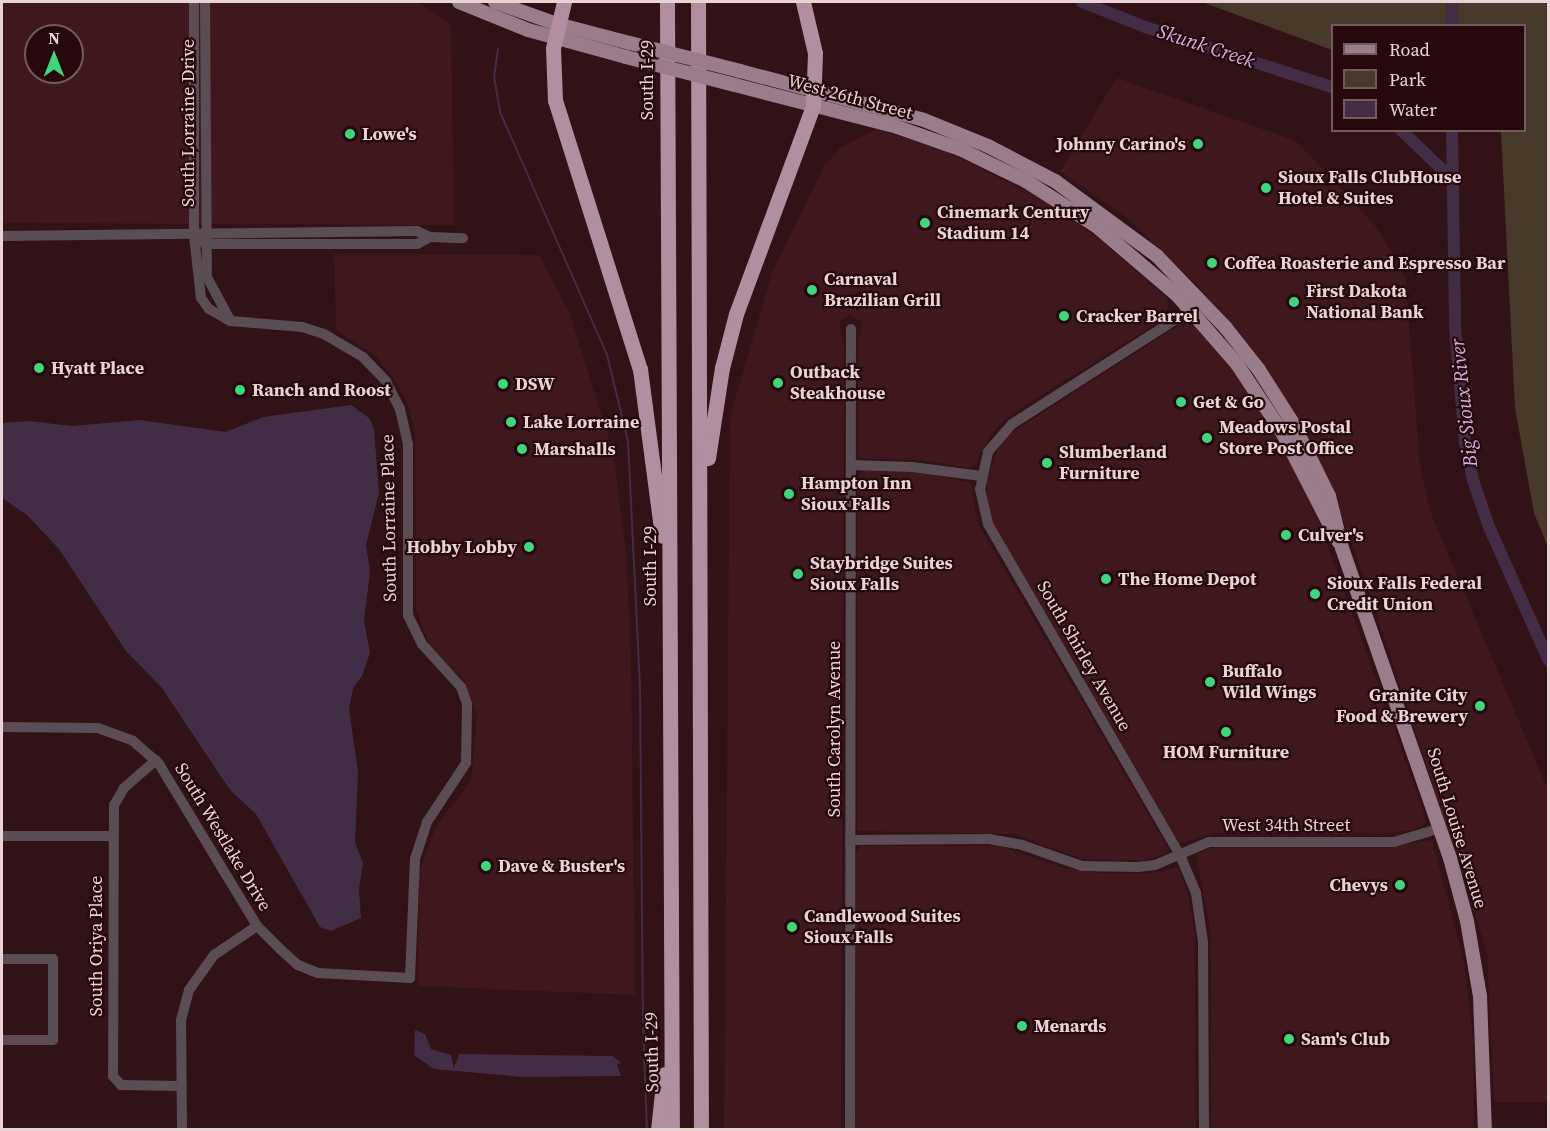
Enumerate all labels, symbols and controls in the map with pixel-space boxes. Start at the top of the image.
water label: Skunk Creek [1154,19,1258,73]
north arrow [24,24,84,84]
legend [1331,24,1526,132]
text: N [48,27,60,49]
text: Road [1389,37,1430,62]
street label: South Lorraine Drive [177,39,199,207]
street label: South I-29 [636,40,658,120]
text: Park [1389,67,1426,92]
street label: West 26th Street [785,70,915,124]
text: Water [1389,97,1437,122]
place label: Lowe's [362,123,417,145]
marker: Lowe's [343,127,357,141]
place label: Johnny Carino's [1056,133,1186,155]
marker: Johnny Carino's [1191,137,1205,151]
place label: Sioux Falls ClubHouse Hotel & Suites [1278,167,1461,210]
marker: Sioux Falls ClubHouse Hotel & Suites [1259,181,1273,195]
place label: Cinemark Century Stadium 14 [937,202,1090,244]
marker: Cinemark Century Stadium 14 [918,216,932,230]
place label: Coffea Roasterie and Espresso Bar [1224,252,1505,274]
marker: Coffea Roasterie and Espresso Bar [1205,256,1219,270]
place label: Carnaval Brazilian Grill [824,269,941,312]
place label: First Dakota National Bank [1306,281,1424,324]
marker: Carnaval Brazilian Grill [805,283,819,297]
marker: First Dakota National Bank [1287,295,1301,309]
place label: Cracker Barrel [1076,305,1198,327]
marker: Cracker Barrel [1057,309,1071,323]
water label: Big Sioux River [1445,337,1483,469]
place label: Hyatt Place [51,357,144,379]
marker: Hyatt Place [32,361,46,375]
place label: Outback Steakhouse [790,362,885,404]
place label: DSW [515,373,555,395]
marker: Outback Steakhouse [771,376,785,390]
marker: DSW [496,377,510,391]
place label: Ranch and Roost [252,379,391,401]
marker: Ranch and Roost [233,383,247,397]
place label: Get & Go [1193,391,1264,413]
marker: Get & Go [1174,395,1188,409]
place label: Lake Lorraine [523,411,639,433]
marker: Lake Lorraine [504,415,518,429]
place label: Meadows Postal Store Post Office [1219,417,1354,460]
marker: Meadows Postal Store Post Office [1200,431,1214,445]
street label: South Lorraine Place [377,434,401,602]
place label: Marshalls [534,438,616,460]
marker: Marshalls [515,442,529,456]
place label: Slumberland Furniture [1059,442,1167,484]
marker: Slumberland Furniture [1040,456,1054,470]
place label: Hampton Inn Sioux Falls [801,473,912,516]
marker: Hampton Inn Sioux Falls [782,487,796,501]
place label: Culver's [1298,524,1364,546]
street label: South I-29 [639,526,661,606]
marker: Culver's [1279,528,1293,542]
place label: Hobby Lobby [407,536,517,558]
marker: Hobby Lobby [522,540,536,554]
place label: Staybridge Suites Sioux Falls [810,553,953,596]
marker: Staybridge Suites Sioux Falls [791,567,805,581]
place label: The Home Depot [1118,568,1256,590]
marker: The Home Depot [1099,572,1113,586]
place label: Sioux Falls Federal Credit Union [1327,573,1482,616]
street label: South Shirley Avenue [1032,577,1136,735]
marker: Sioux Falls Federal Credit Union [1308,587,1322,601]
street label: South Carolyn Avenue [823,641,845,817]
place label: Buffalo Wild Wings [1222,661,1317,704]
marker: Buffalo Wild Wings [1203,675,1217,689]
place label: Granite City Food & Brewery [1336,685,1468,728]
marker: Granite City Food & Brewery [1473,699,1487,713]
marker: HOM Furniture [1219,725,1233,739]
place label: HOM Furniture [1163,741,1289,763]
street label: South Louise Avenue [1422,745,1492,911]
street label: South Westlake Drive [170,759,276,915]
street label: West 34th Street [1222,814,1350,836]
place label: Dave & Buster's [498,855,625,877]
marker: Dave & Buster's [479,859,493,873]
place label: Chevys [1329,874,1388,896]
street label: South Oriya Place [85,876,107,1016]
marker: Chevys [1393,878,1407,892]
place label: Candlewood Suites Sioux Falls [804,906,961,948]
marker: Candlewood Suites Sioux Falls [785,920,799,934]
street label: South I-29 [640,1012,664,1092]
place label: Menards [1034,1015,1106,1037]
marker: Menards [1015,1019,1029,1033]
place label: Sam's Club [1301,1028,1390,1050]
marker: Sam's Club [1282,1032,1296,1046]

